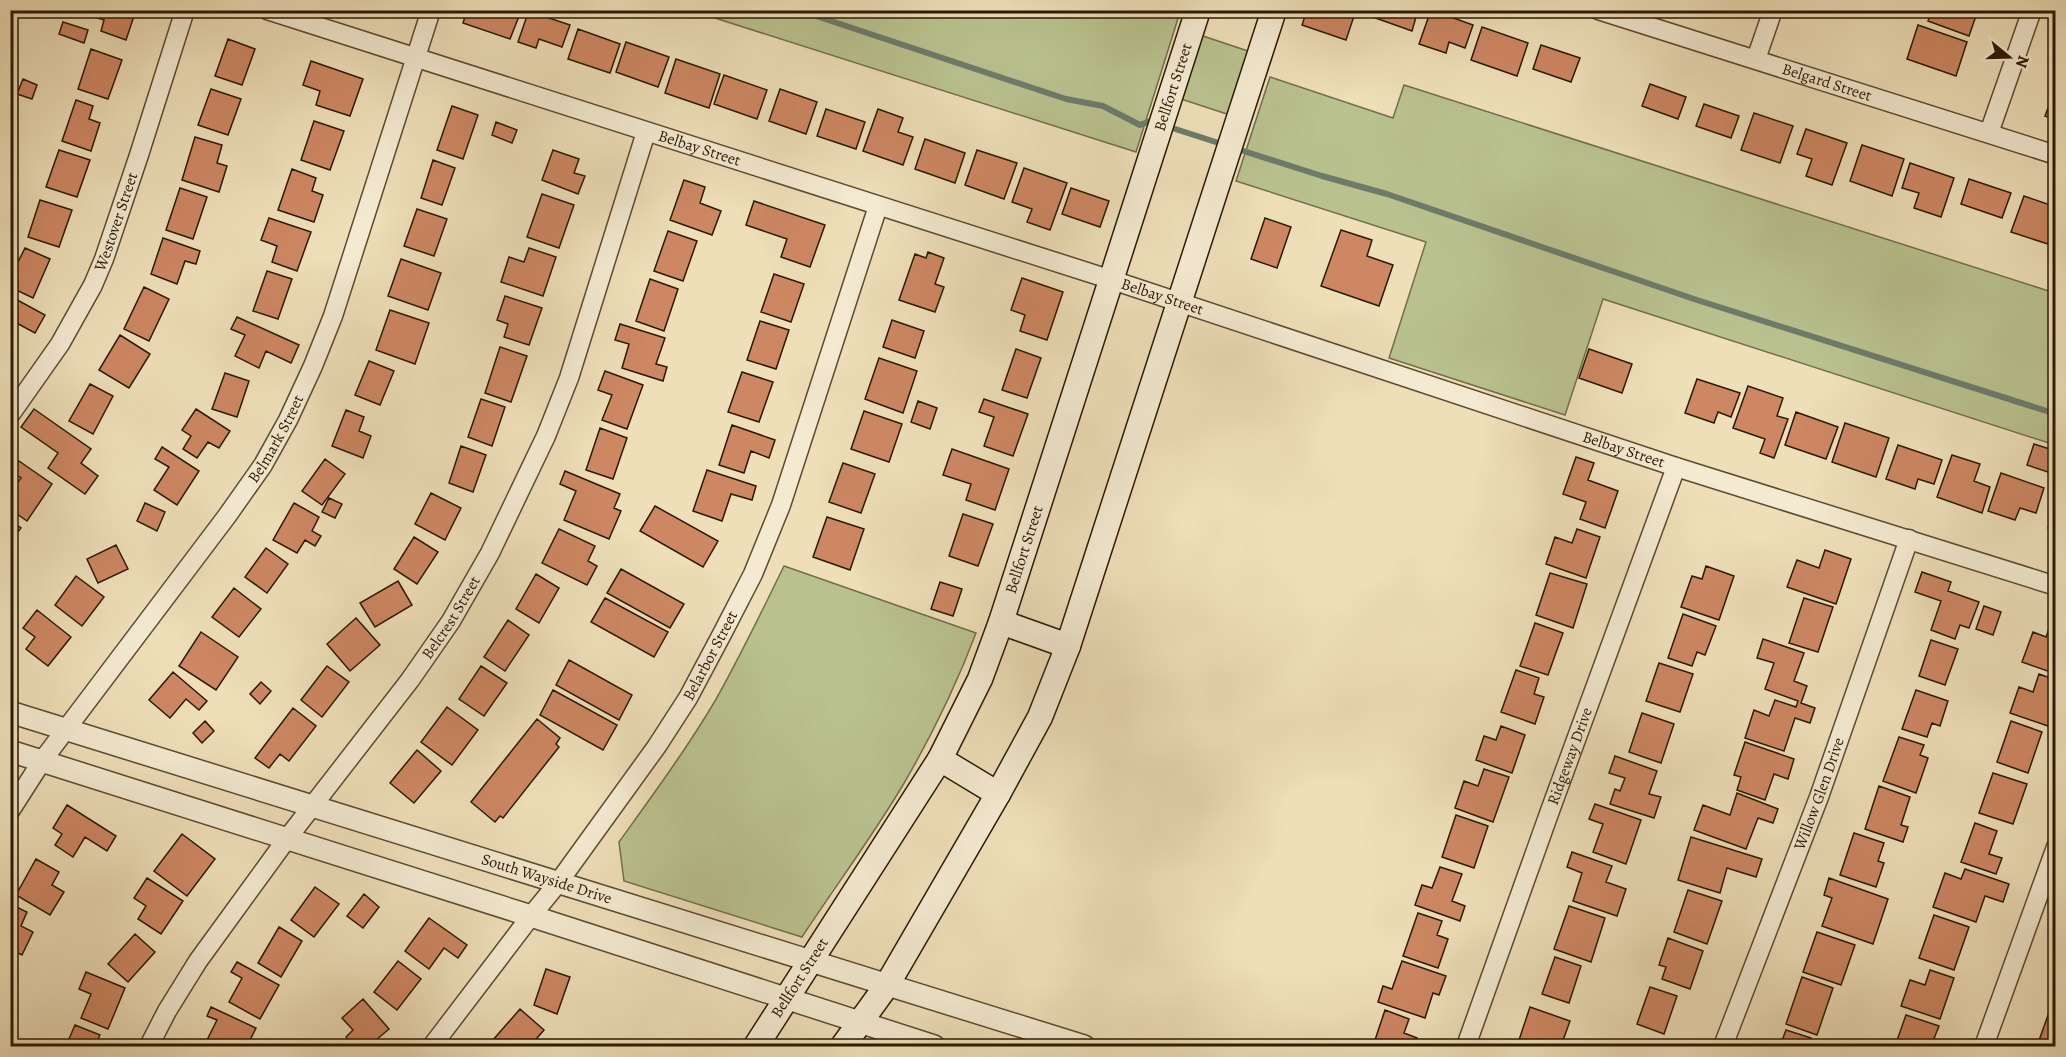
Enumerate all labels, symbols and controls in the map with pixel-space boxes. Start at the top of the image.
north arrow [1979,27,2039,87]
street label: Bellfort Street [1149,40,1198,134]
text: N [2010,52,2035,71]
street label: Belgard Street [1779,58,1874,107]
street label: Belbay Street [655,125,744,172]
street label: Westover Street [89,169,143,275]
street label: Belbay Street [1118,273,1206,321]
street label: Belmark Street [243,391,309,487]
street label: Belbay Street [1580,426,1668,473]
street label: Bellfort Street [1000,503,1049,597]
street label: Belcrest Street [417,572,486,664]
street label: Belarbor Street [678,607,743,705]
street label: Ridgeway Drive [1542,704,1598,808]
street label: Willow Glen Drive [1788,735,1850,854]
street label: South Wayside Drive [479,848,615,910]
street label: Bellfort Street [766,933,834,1022]

